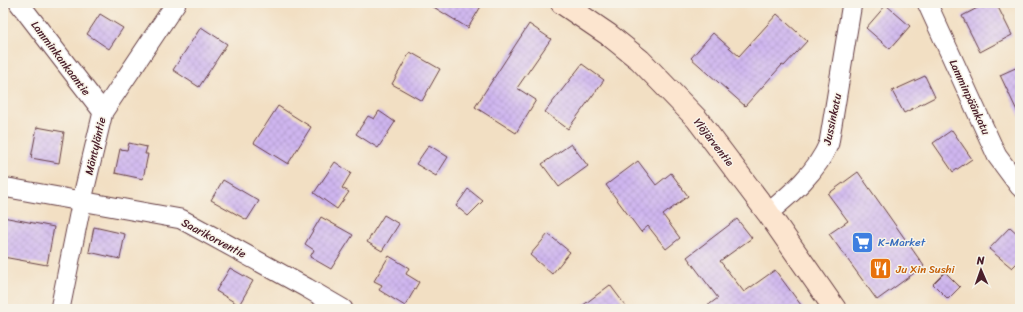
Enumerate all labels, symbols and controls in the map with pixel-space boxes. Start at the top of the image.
street label: Lamminkankaantie [26,17,96,100]
street label: Lamminpäänkatu [944,56,995,138]
street label: Jussinkatu [818,91,847,148]
street label: Ylöjärventie [688,114,739,171]
street label: Mäntyläntie [80,115,111,177]
street label: Saarikorventie [178,213,250,264]
supermarket icon: K-Market [850,229,876,255]
place label: K-Market [878,233,926,252]
north arrow [961,250,1001,290]
text: N [976,251,985,270]
restaurant icon: Ju Xin Sushi [868,256,894,282]
place label: Ju Xin Sushi [895,260,956,279]

